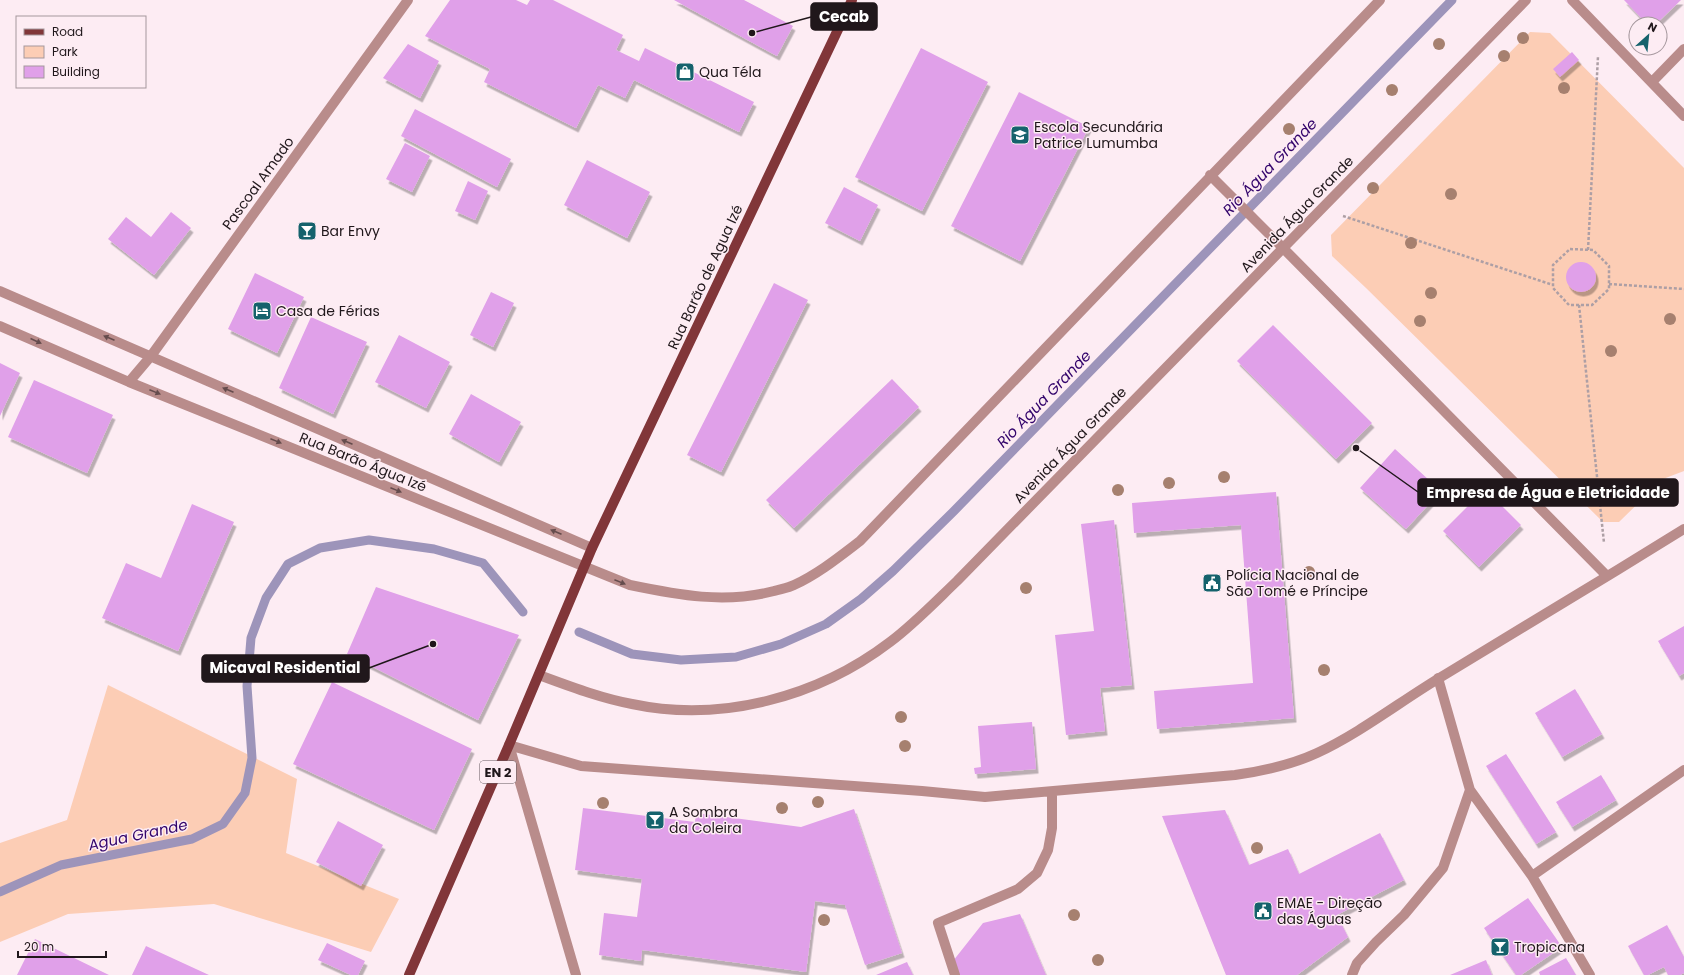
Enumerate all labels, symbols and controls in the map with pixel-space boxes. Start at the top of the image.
callout: Cecab [811,3,877,30]
text: Cecab [819,6,869,27]
legend [16,16,146,88]
north arrow [1628,16,1668,56]
text: N [1645,18,1660,36]
text: Road [52,23,83,40]
text: Park [52,43,79,60]
shop icon: Qua Téla [674,61,696,83]
place label: Qua Téla [699,62,761,82]
text: Building [52,63,100,80]
water label: Rio Água Grande [1218,113,1322,220]
place label: Escola Secundária Patrice Lumumba [1034,117,1163,153]
school or university icon: Escola Secundária Patrice Lumumba [1009,124,1031,146]
street label: Pascoal Amado [217,132,299,234]
street label: Avenida Água Grande [1236,151,1358,277]
street label: Rua Barão de Agua Izé [663,201,747,353]
bar icon: Bar Envy [296,220,318,242]
place label: Bar Envy [321,221,380,241]
hotel icon: Casa de Férias [251,300,273,322]
place label: Casa de Férias [276,301,380,321]
one-way arrow [102,335,114,341]
one-way arrow [30,338,41,344]
water label: Rio Água Grande [992,345,1096,452]
street label: Avenida Água Grande [1009,382,1131,508]
one-way arrow [222,387,234,393]
one-way arrow [150,390,162,396]
street label: Rua Barão Água Izé [296,427,430,497]
one-way arrow [341,438,353,444]
one-way arrow [270,439,282,445]
callout: Empresa de Água e Eletricidade [1418,479,1678,506]
text: Empresa de Água e Eletricidade [1426,482,1670,503]
one-way arrow [390,487,402,494]
one-way arrow [550,529,562,535]
place label: Polícia Nacional de São Tomé e Príncipe [1226,565,1368,601]
public building icon: Polícia Nacional de São Tomé e Príncipe [1201,572,1223,594]
one-way arrow [615,579,627,585]
callout: Micaval Residential [202,655,369,682]
text: Micaval Residential [209,657,361,678]
road number: EN 2 [480,761,516,783]
place label: A Sombra da Coleira [669,802,742,838]
bar icon: A Sombra da Coleira [644,809,666,831]
water label: Agua Grande [85,814,189,855]
place label: EMAE - Direção das Águas [1277,893,1382,929]
public building icon: EMAE - Direção das Águas [1252,900,1274,922]
scale bar [18,933,106,959]
bar icon: Tropicana [1489,936,1511,958]
place label: Tropicana [1514,937,1585,957]
text: 20 m [24,938,54,955]

